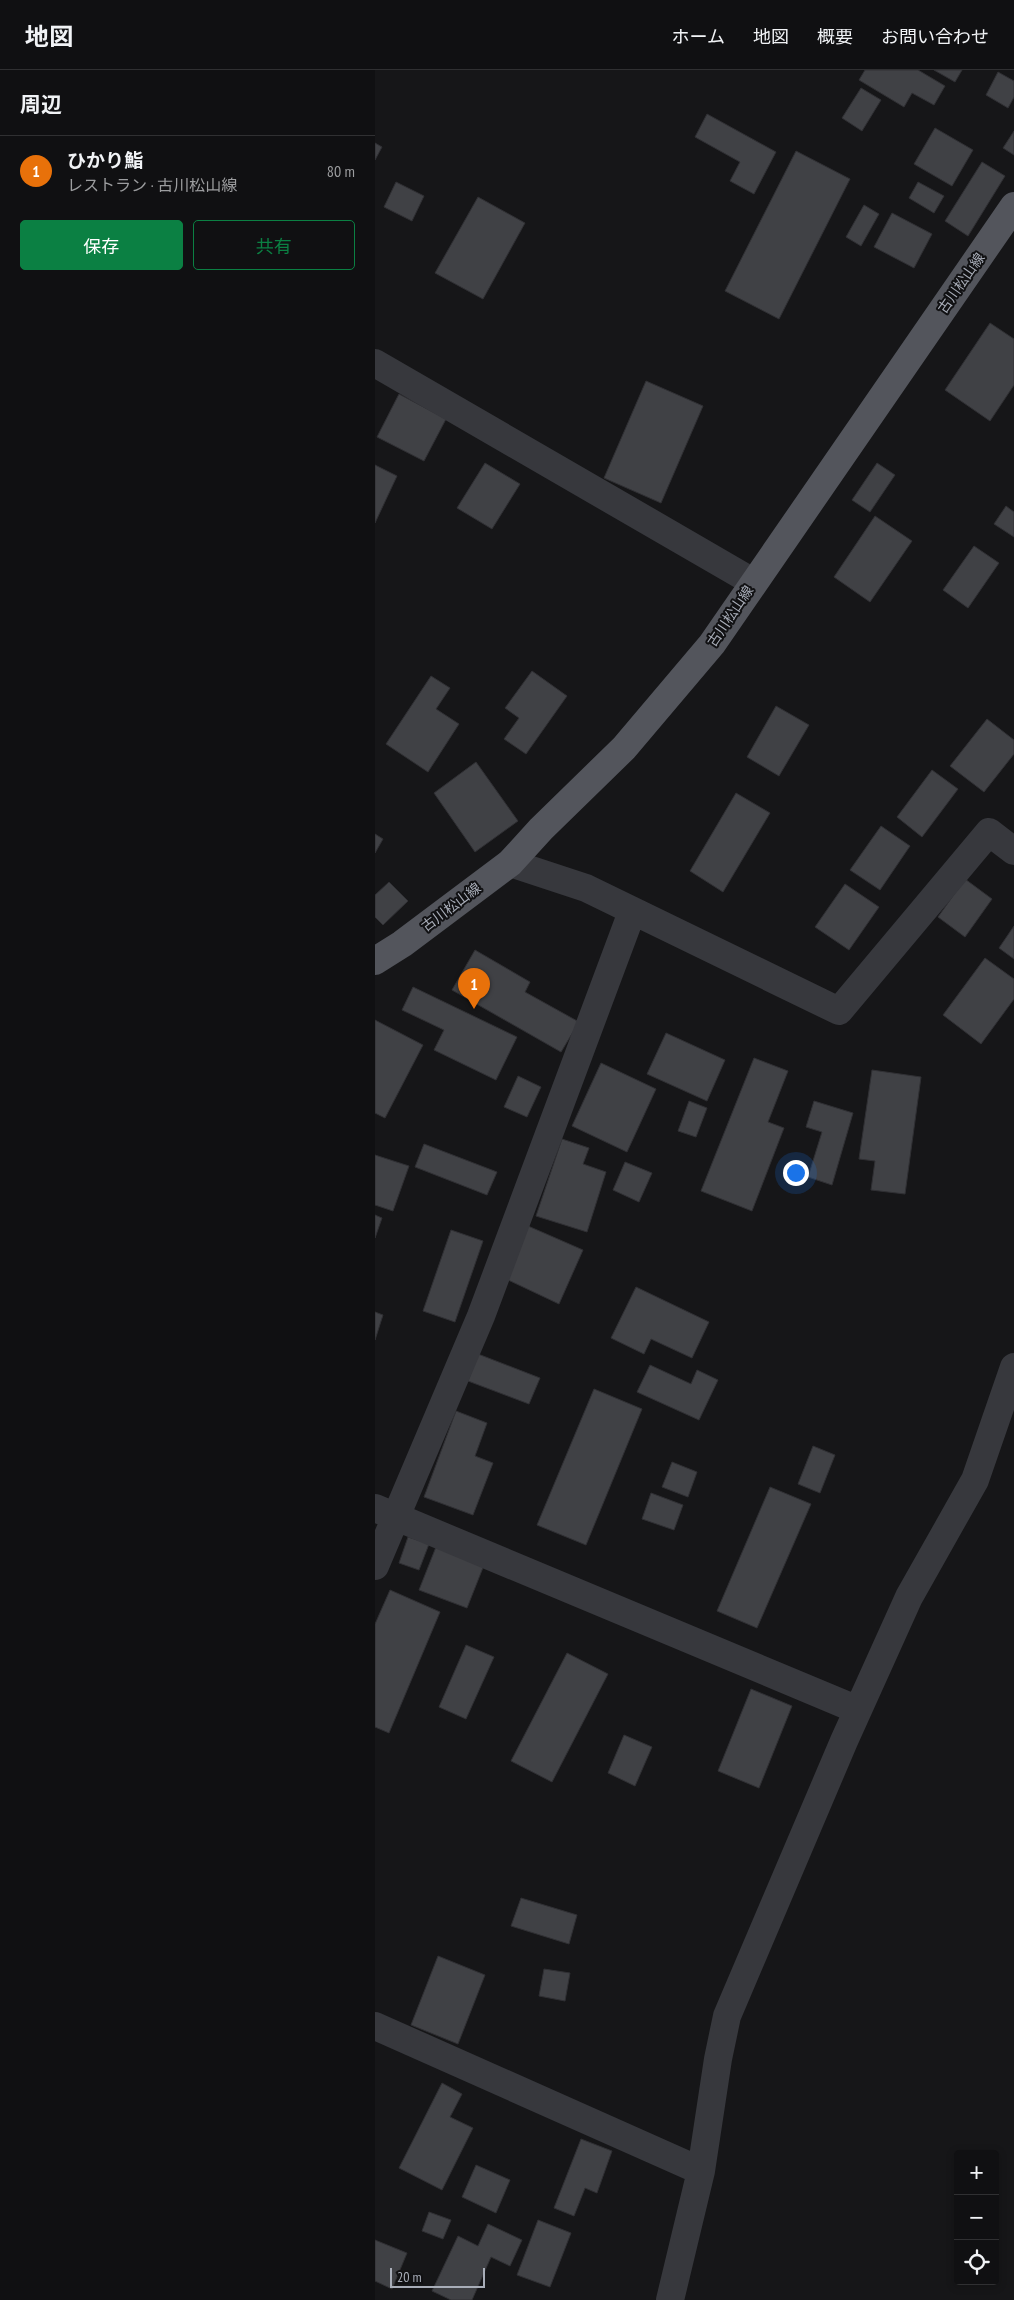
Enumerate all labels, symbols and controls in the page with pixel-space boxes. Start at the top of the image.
text: 地図 [25,21,73,52]
text: ホーム [672,25,725,48]
text: 地図 [753,25,789,48]
text: 概要 [817,25,853,48]
text: お問い合わせ [881,25,989,48]
text: 周辺 [20,91,62,118]
text: ひかり鮨 [67,148,143,172]
text: 1 [32,161,40,181]
text: 80 m [327,161,355,181]
text: レストラン · 古川松山線 [67,175,237,195]
button: 保存 [20,220,183,270]
button: 共有 [193,220,355,270]
street label: 古川松山線 [934,249,988,317]
street label: 古川松山線 [703,582,757,650]
street label: 古川松山線 [418,879,484,935]
pin: 1 [458,968,490,1009]
your location [783,1160,809,1186]
map controls [954,2150,999,2285]
button: + [954,2150,999,2195]
button: − [954,2195,999,2240]
button: locate [954,2240,999,2285]
scale bar [390,2265,485,2288]
text: 20 m [397,2268,422,2286]

